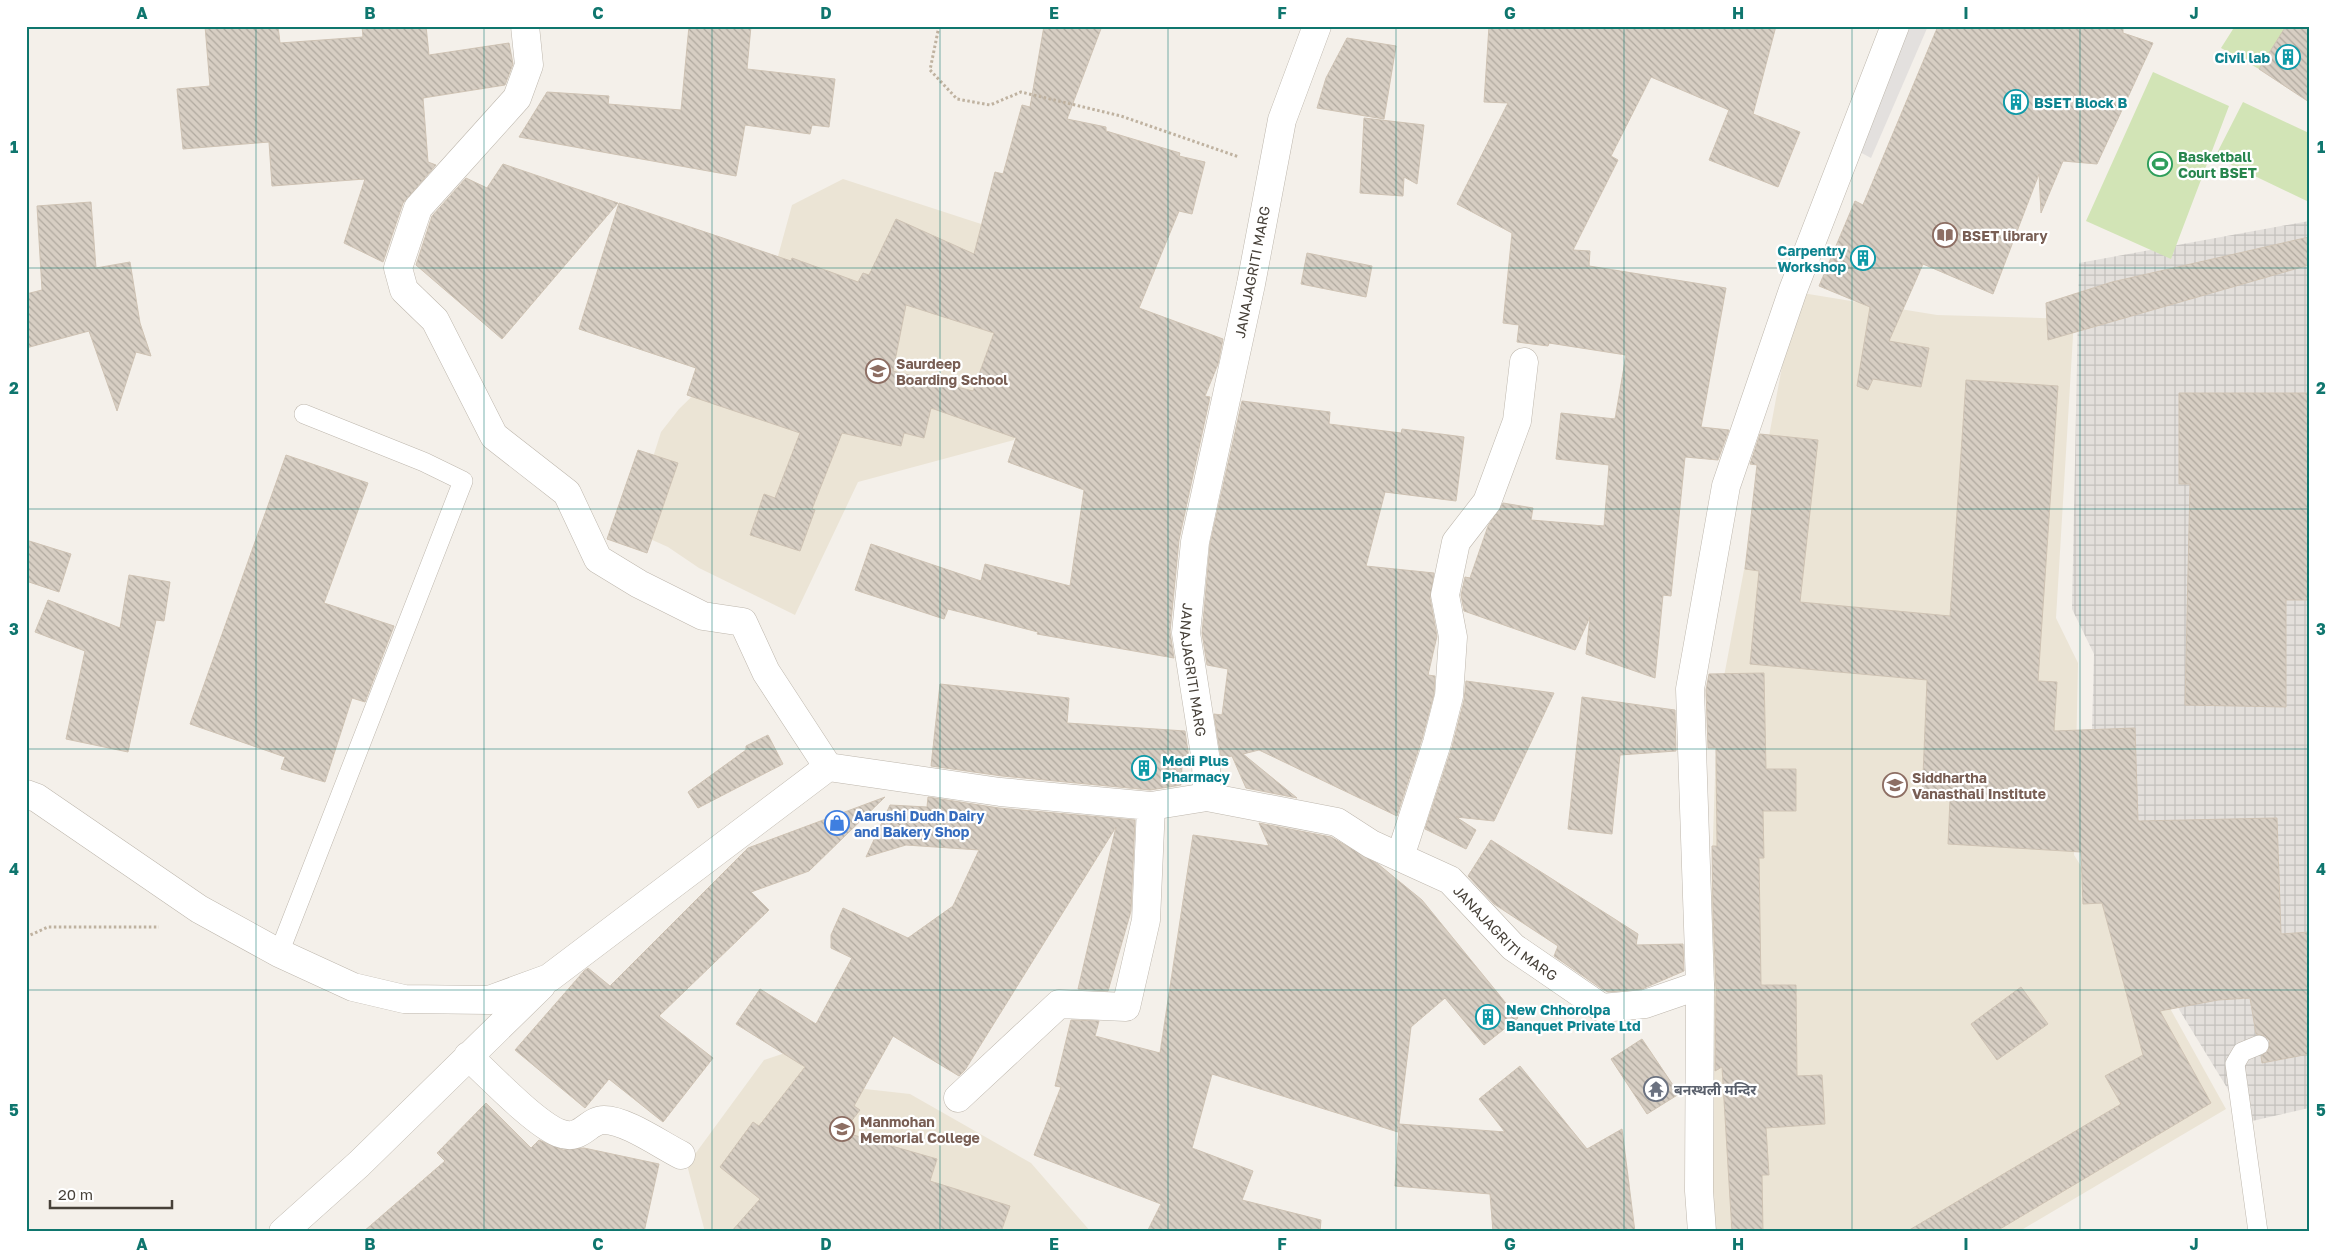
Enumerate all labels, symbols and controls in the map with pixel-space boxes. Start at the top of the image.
text: A [136,3,148,23]
text: B [364,3,376,23]
text: C [592,3,604,23]
text: D [820,3,832,23]
text: E [1049,3,1059,23]
text: F [1277,3,1287,23]
text: G [1504,3,1516,23]
text: H [1732,3,1744,23]
text: I [1963,3,1969,23]
text: J [2189,3,2199,23]
building icon: Civil lab [2275,44,2301,70]
place label: Civil lab [2214,49,2270,66]
building icon: BSET Block B [2003,89,2029,115]
place label: BSET Block B [2034,94,2127,111]
text: 1 [10,137,18,157]
text: 1 [2317,137,2325,157]
place label: Basketball Court BSET [2178,148,2257,181]
sports icon: Basketball Court BSET [2147,151,2173,177]
street label: JANAJAGRITI MARG [1231,204,1273,340]
library icon: BSET library [1932,222,1958,248]
place label: BSET library [1962,227,2048,244]
place label: Carpentry Workshop [1777,242,1847,275]
building icon: Carpentry Workshop [1850,245,1876,271]
place label: Saurdeep Boarding School [896,355,1008,388]
school or university icon: Saurdeep Boarding School [865,358,891,384]
text: 2 [9,378,19,398]
text: 2 [2316,378,2326,398]
street label: JANAJAGRITI MARG [1177,602,1211,738]
text: 3 [9,619,19,639]
text: 3 [2316,619,2326,639]
place label: Medi Plus Pharmacy [1162,752,1231,785]
building icon: Medi Plus Pharmacy [1131,755,1157,781]
place label: Siddhartha Vanasthali Institute [1912,769,2046,802]
school or university icon: Siddhartha Vanasthali Institute [1882,772,1908,798]
place label: Aarushi Dudh Dairy and Bakery Shop [854,807,985,840]
shop icon: Aarushi Dudh Dairy and Bakery Shop [824,810,850,836]
text: 4 [9,859,19,879]
text: 4 [2316,859,2326,879]
street label: JANAJAGRITI MARG [1450,881,1561,984]
place label: New Chhorolpa Banquet Private Ltd [1506,1001,1641,1034]
building icon: New Chhorolpa Banquet Private Ltd [1475,1004,1501,1030]
temple icon: बनस्थली मन्दिर [1643,1076,1669,1102]
place label: बनस्थली मन्दिर [1674,1081,1757,1098]
text: 5 [9,1100,19,1120]
text: 5 [2316,1100,2326,1120]
place label: Manmohan Memorial College [860,1113,980,1146]
school or university icon: Manmohan Memorial College [829,1116,855,1142]
scale bar [50,1178,172,1210]
text: 20 m [58,1185,93,1203]
text: A [136,1234,148,1254]
text: B [364,1234,376,1254]
text: C [592,1234,604,1254]
text: D [820,1234,832,1254]
text: E [1049,1234,1059,1254]
text: F [1277,1234,1287,1254]
text: G [1504,1234,1516,1254]
text: H [1732,1234,1744,1254]
text: I [1963,1234,1969,1254]
text: J [2189,1234,2199,1254]

